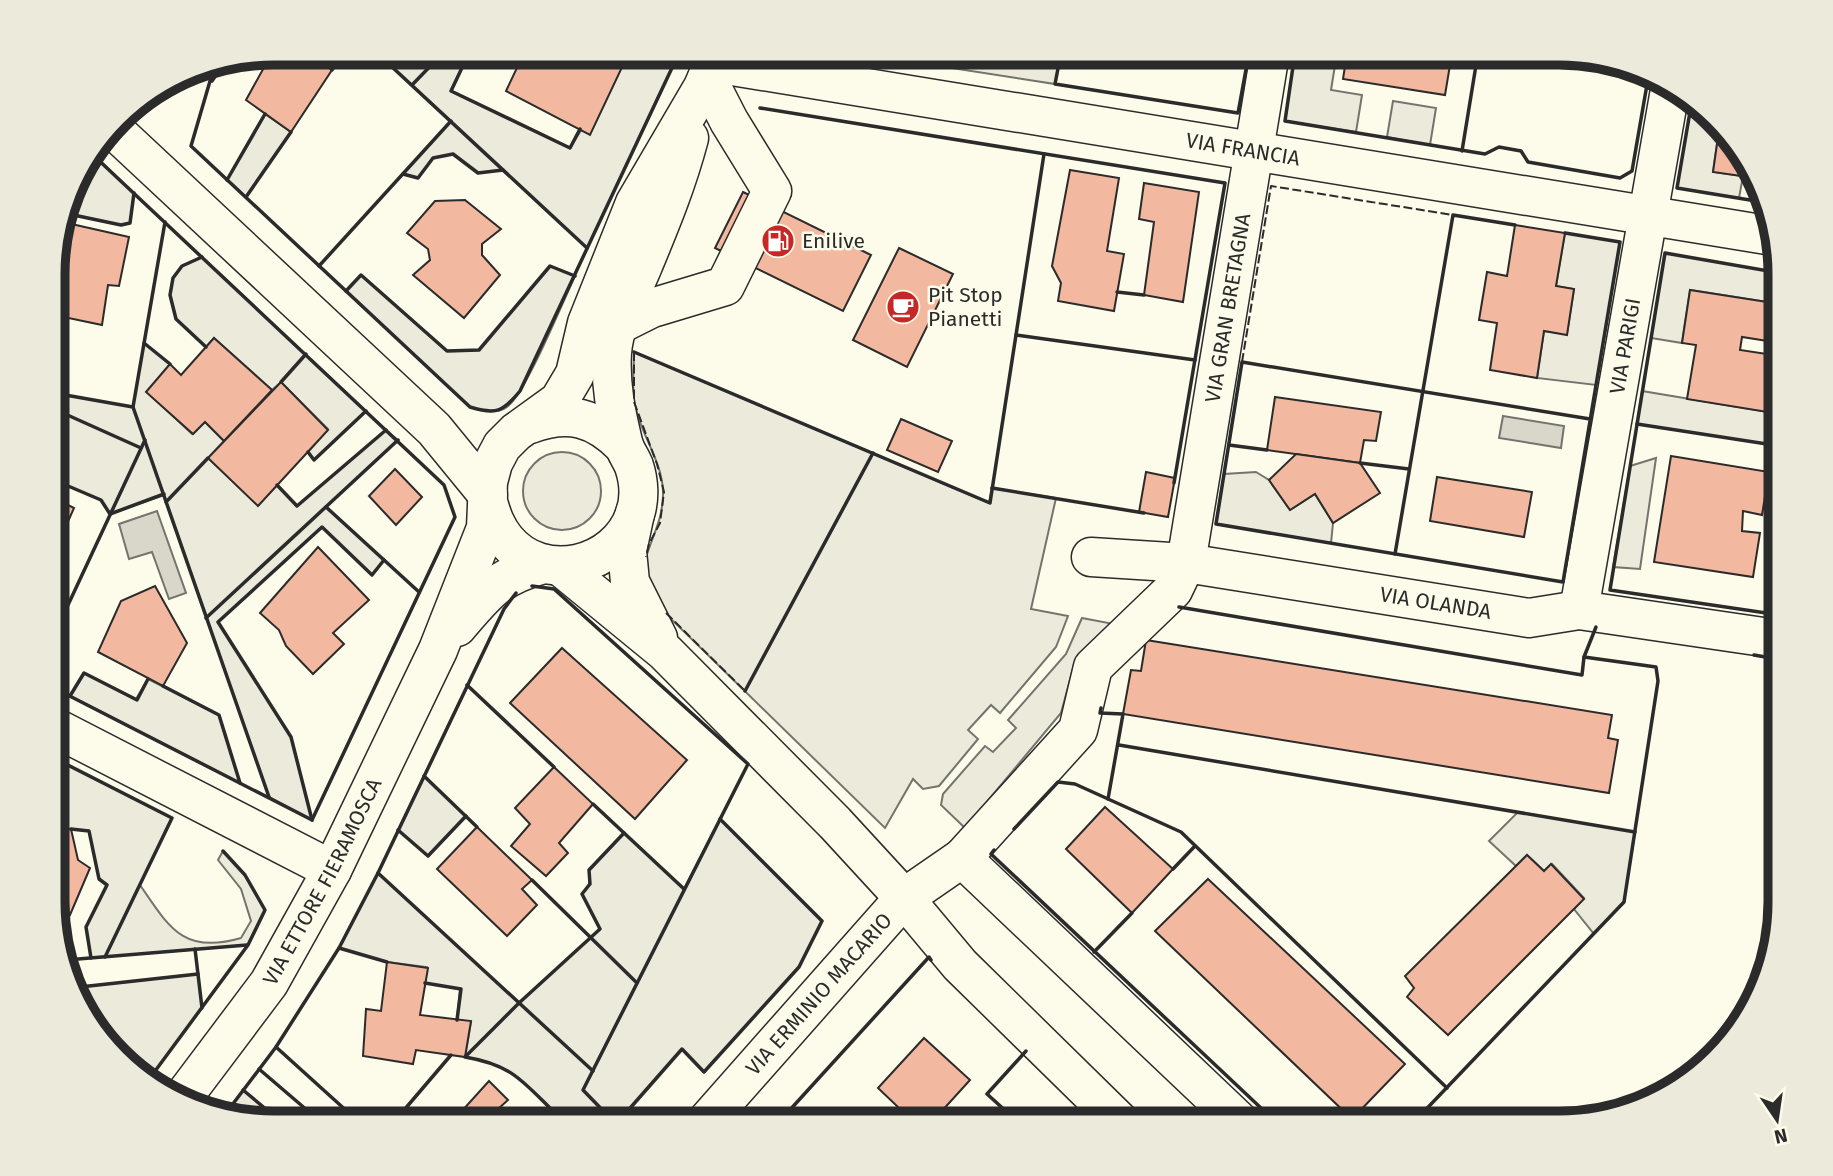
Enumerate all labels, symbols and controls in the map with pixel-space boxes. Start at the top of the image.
street label: VIA FRANCIA [1184,127,1302,172]
street label: VIA GRAN BRETAGNA [1200,211,1256,405]
fuel station icon: Enilive [759,222,797,260]
place label: Enilive [802,228,865,254]
place label: Pit Stop Pianetti [928,282,1003,332]
cafe icon: Pit Stop Pianetti [884,288,922,326]
street label: VIA PARIGI [1604,296,1646,396]
street label: VIA OLANDA [1378,581,1493,625]
street label: VIA ETTORE FIERAMOSCA [257,774,387,990]
street label: VIA ERMINIO MACARIO [740,908,898,1081]
north arrow [1742,1085,1812,1155]
text: N [1772,1123,1789,1149]

